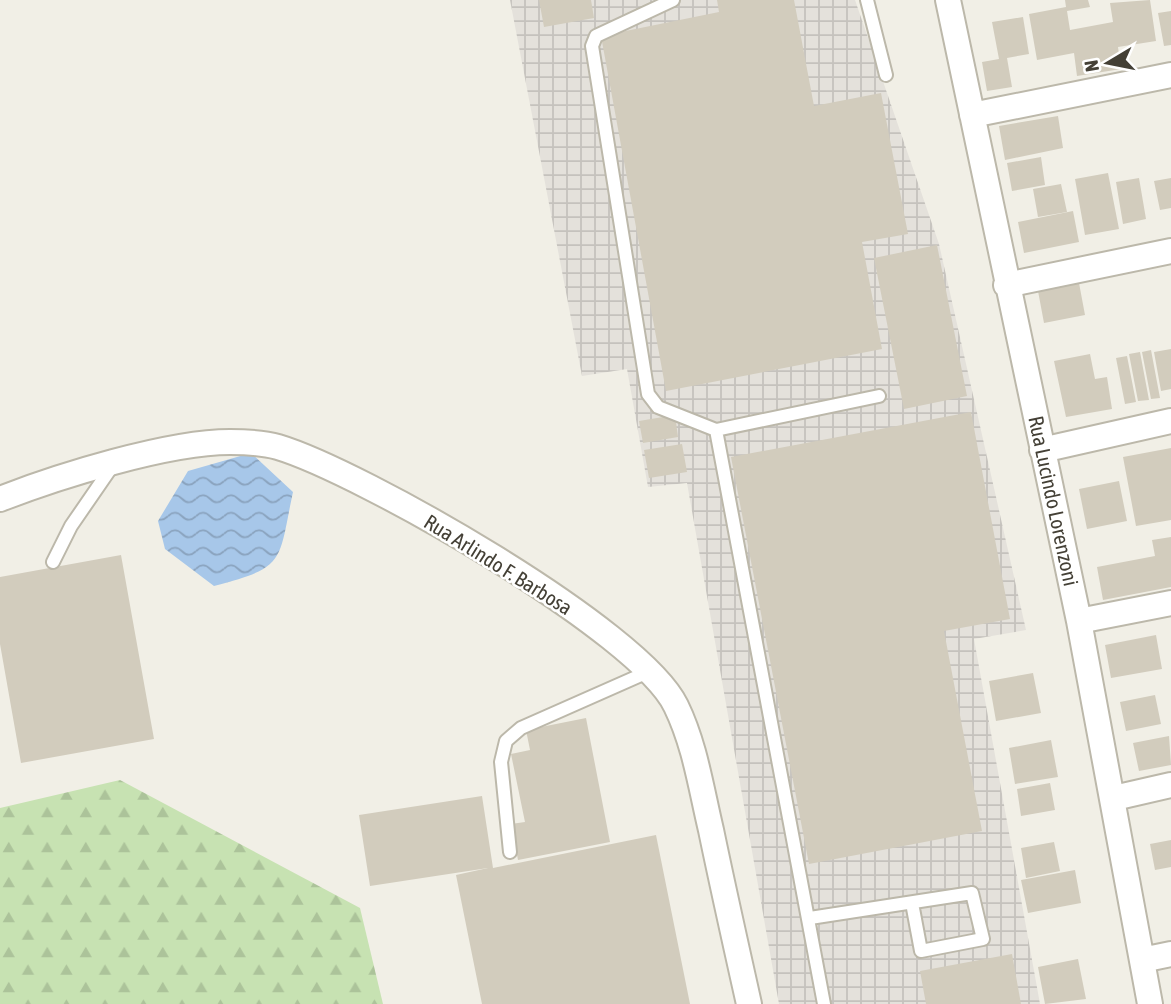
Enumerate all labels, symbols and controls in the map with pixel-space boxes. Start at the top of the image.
north arrow [1073,28,1143,98]
text: N [1079,59,1103,73]
street label: Rua Lucindo Lorenzoni [1024,414,1084,588]
street label: Rua Arlindo F. Barbosa [420,509,577,619]

